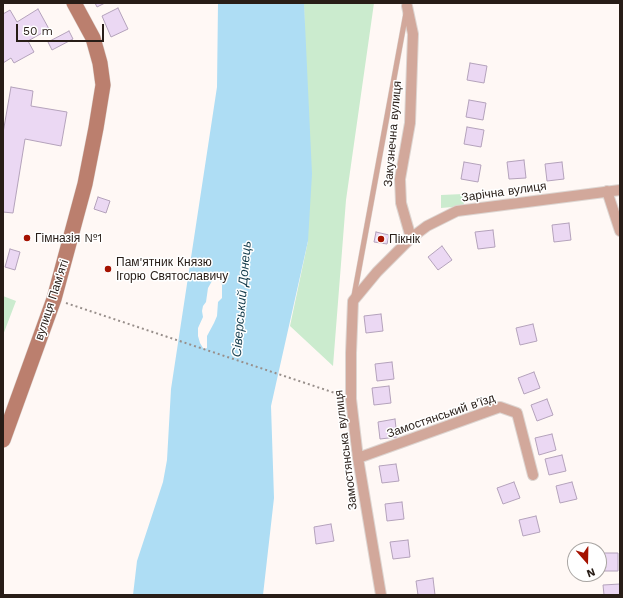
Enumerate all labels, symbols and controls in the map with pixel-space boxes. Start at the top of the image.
scale bar [18,16,106,42]
text: 50 m [23,24,53,38]
street label: Закузнечна вулиця [381,80,405,188]
street label: Зарічна вулиця [461,179,547,205]
place label: Гімназія №1 [35,231,102,245]
place label: Пікнік [389,232,420,246]
marker: Гімназія №1 [22,233,32,243]
marker: Пікнік [376,234,386,244]
water label: Сіверський Донець [229,240,255,358]
place label: Пам'ятник Князю Ігорю Святославичу [116,255,228,283]
street label: вулиця Пам'яті [32,258,72,342]
marker: Пам'ятник Князю Ігорю Святославичу [103,264,113,274]
street label: Замостянська вулиця [331,389,361,511]
street label: Замостянський в'їзд [385,391,497,441]
north arrow [567,542,607,582]
text: N [585,565,597,580]

